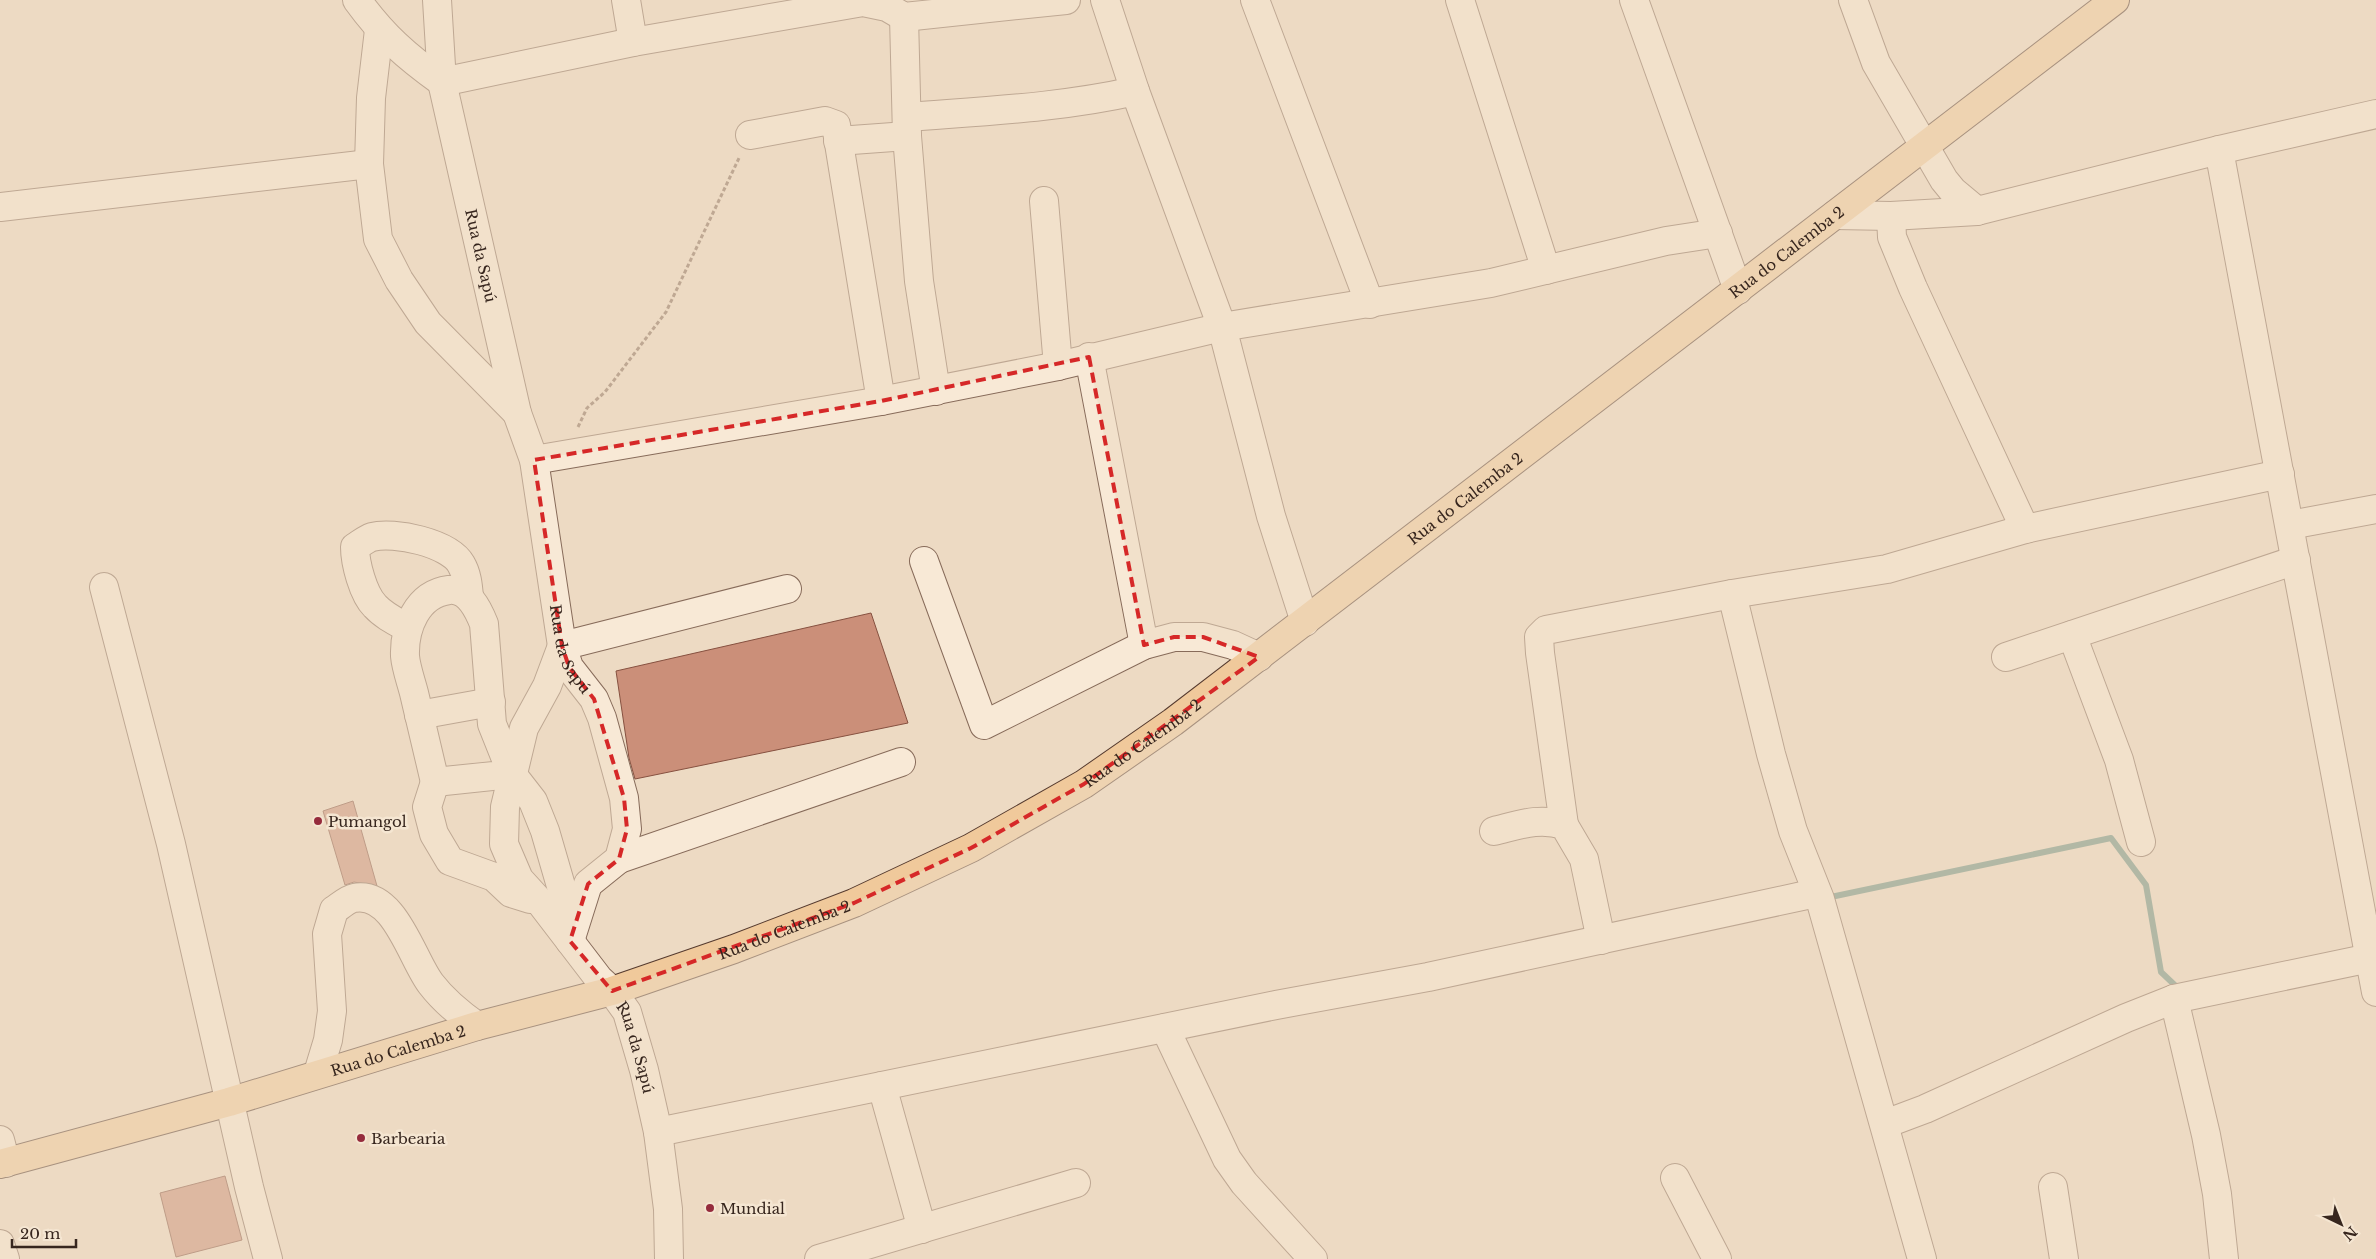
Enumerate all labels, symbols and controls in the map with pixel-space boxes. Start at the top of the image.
street label: Rua do Calemba 2 [1725,202,1848,302]
street label: Rua da Sapú [462,207,501,304]
street label: Rua do Calemba 2 [1403,448,1526,548]
street label: Rua da Sapú [546,603,595,697]
street label: Rua do Calemba 2 [1080,695,1205,791]
place label: Pumangol [328,812,407,831]
marker: Pumangol [312,815,324,827]
street label: Rua do Calemba 2 [716,896,853,963]
street label: Rua da Sapú [613,997,658,1095]
street label: Rua do Calemba 2 [328,1021,468,1080]
place label: Barbearia [371,1129,446,1148]
marker: Barbearia [355,1132,367,1144]
place label: Mundial [720,1199,785,1218]
north arrow [2316,1199,2366,1249]
marker: Mundial [704,1202,716,1214]
scale bar [12,1216,76,1248]
text: N [2339,1222,2361,1245]
text: 20 m [20,1224,60,1243]

